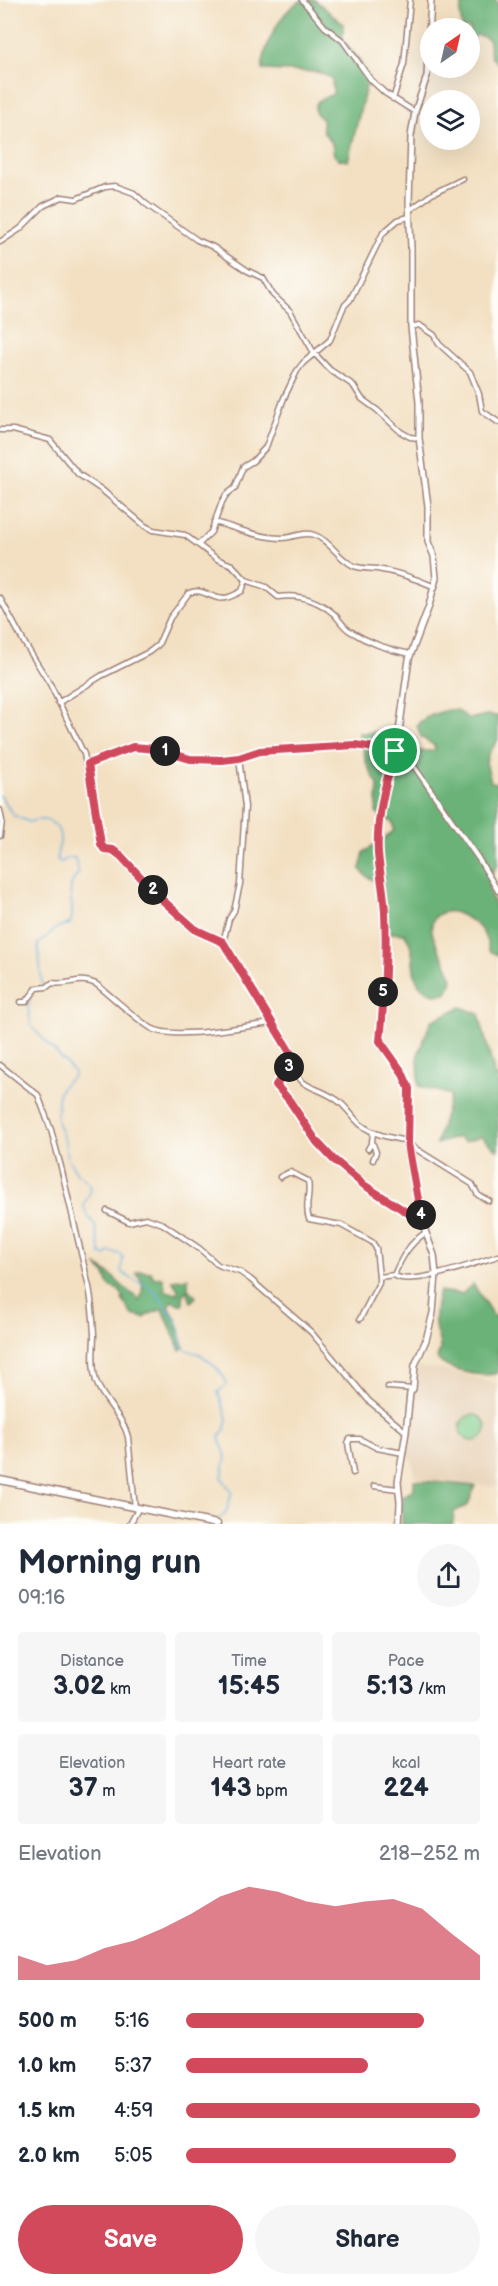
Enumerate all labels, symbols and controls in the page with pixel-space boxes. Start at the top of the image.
north arrow [420,18,480,78]
map controls [420,18,480,150]
button: layers [420,90,480,150]
pin [369,725,420,776]
icon: arrive [378,734,411,767]
pin: 1 [150,736,180,766]
text: 1 [162,741,168,760]
pin: 2 [138,875,168,905]
text: 2 [148,880,158,899]
pin: 5 [368,977,398,1007]
text: 5 [378,982,388,1001]
pin: 3 [274,1052,304,1082]
text: 3 [284,1057,294,1076]
pin: 4 [406,1200,436,1230]
text: 4 [416,1205,426,1224]
text: Morning run [18,1543,201,1583]
button: share [417,1544,480,1607]
text: 09:16 [18,1586,65,1610]
text: Distance [60,1652,124,1671]
text: Time [231,1652,267,1671]
text: Pace [388,1652,424,1671]
text: 3.02 [53,1671,106,1702]
text: 15:45 [218,1671,280,1702]
text: 5:13 [366,1671,413,1702]
text: km [106,1680,131,1699]
text: /km [413,1680,446,1699]
text: Elevation [59,1754,125,1773]
text: Heart rate [212,1754,286,1773]
text: kcal [392,1754,420,1773]
text: 37 [68,1773,98,1804]
text: 143 [210,1773,252,1804]
text: 224 [383,1773,429,1804]
text: m [98,1782,116,1801]
text: bpm [252,1782,288,1801]
text: Elevation [18,1842,101,1866]
text: 218–252 m [379,1842,480,1866]
text: 500 m [18,2009,77,2033]
text: 5:16 [114,2009,149,2033]
text: 1.0 km [18,2054,76,2078]
text: 5:37 [114,2054,152,2078]
text: 1.5 km [18,2099,75,2123]
text: 4:59 [114,2099,153,2123]
text: 2.0 km [18,2144,80,2168]
text: 5:05 [114,2144,153,2168]
button: Save [18,2205,243,2274]
button: Share [255,2205,480,2274]

